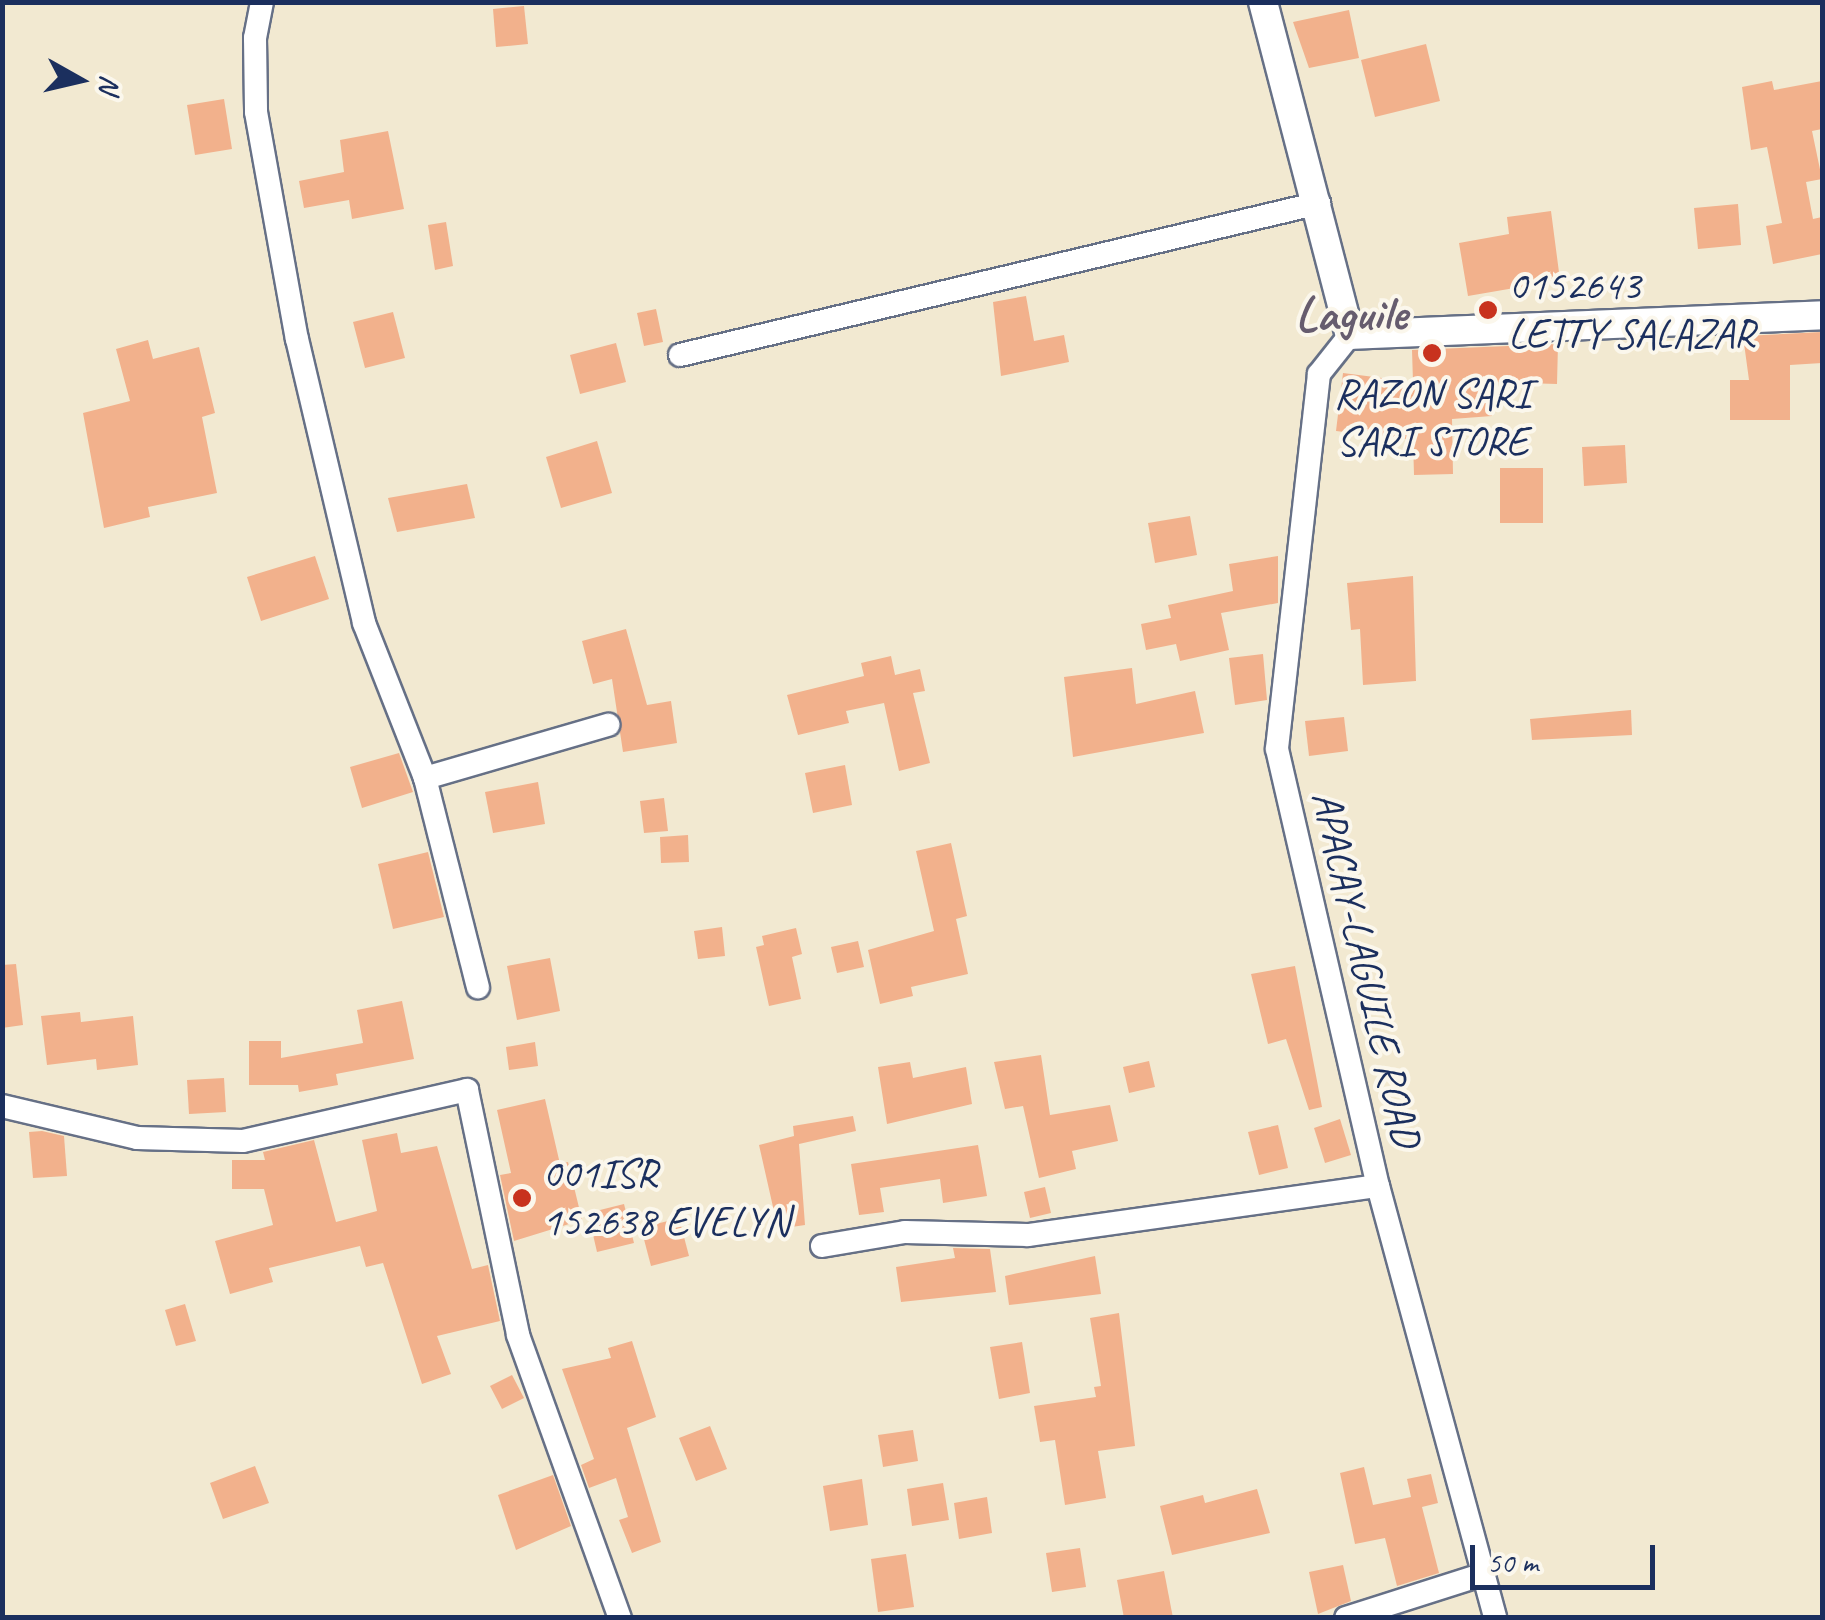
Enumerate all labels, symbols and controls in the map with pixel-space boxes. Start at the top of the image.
north arrow [30,30,130,130]
text: N [92,73,129,95]
place label: 0152643 LETTY SALAZAR [1508,261,1757,360]
district label: Laguile [1295,286,1407,344]
marker: 0152643 LETTY SALAZAR [1477,299,1499,321]
marker: RAZON SARI SARI STORE [1421,342,1443,364]
place label: RAZON SARI SARI STORE [1333,369,1531,468]
street label: APACAY-LAGUILE ROAD [1300,785,1432,1153]
place label: 001ISR 152638 EVELYN [542,1149,789,1248]
marker: 001ISR 152638 EVELYN [511,1187,533,1209]
scale bar [1475,1525,1660,1587]
text: 50 m [1487,1543,1538,1581]

